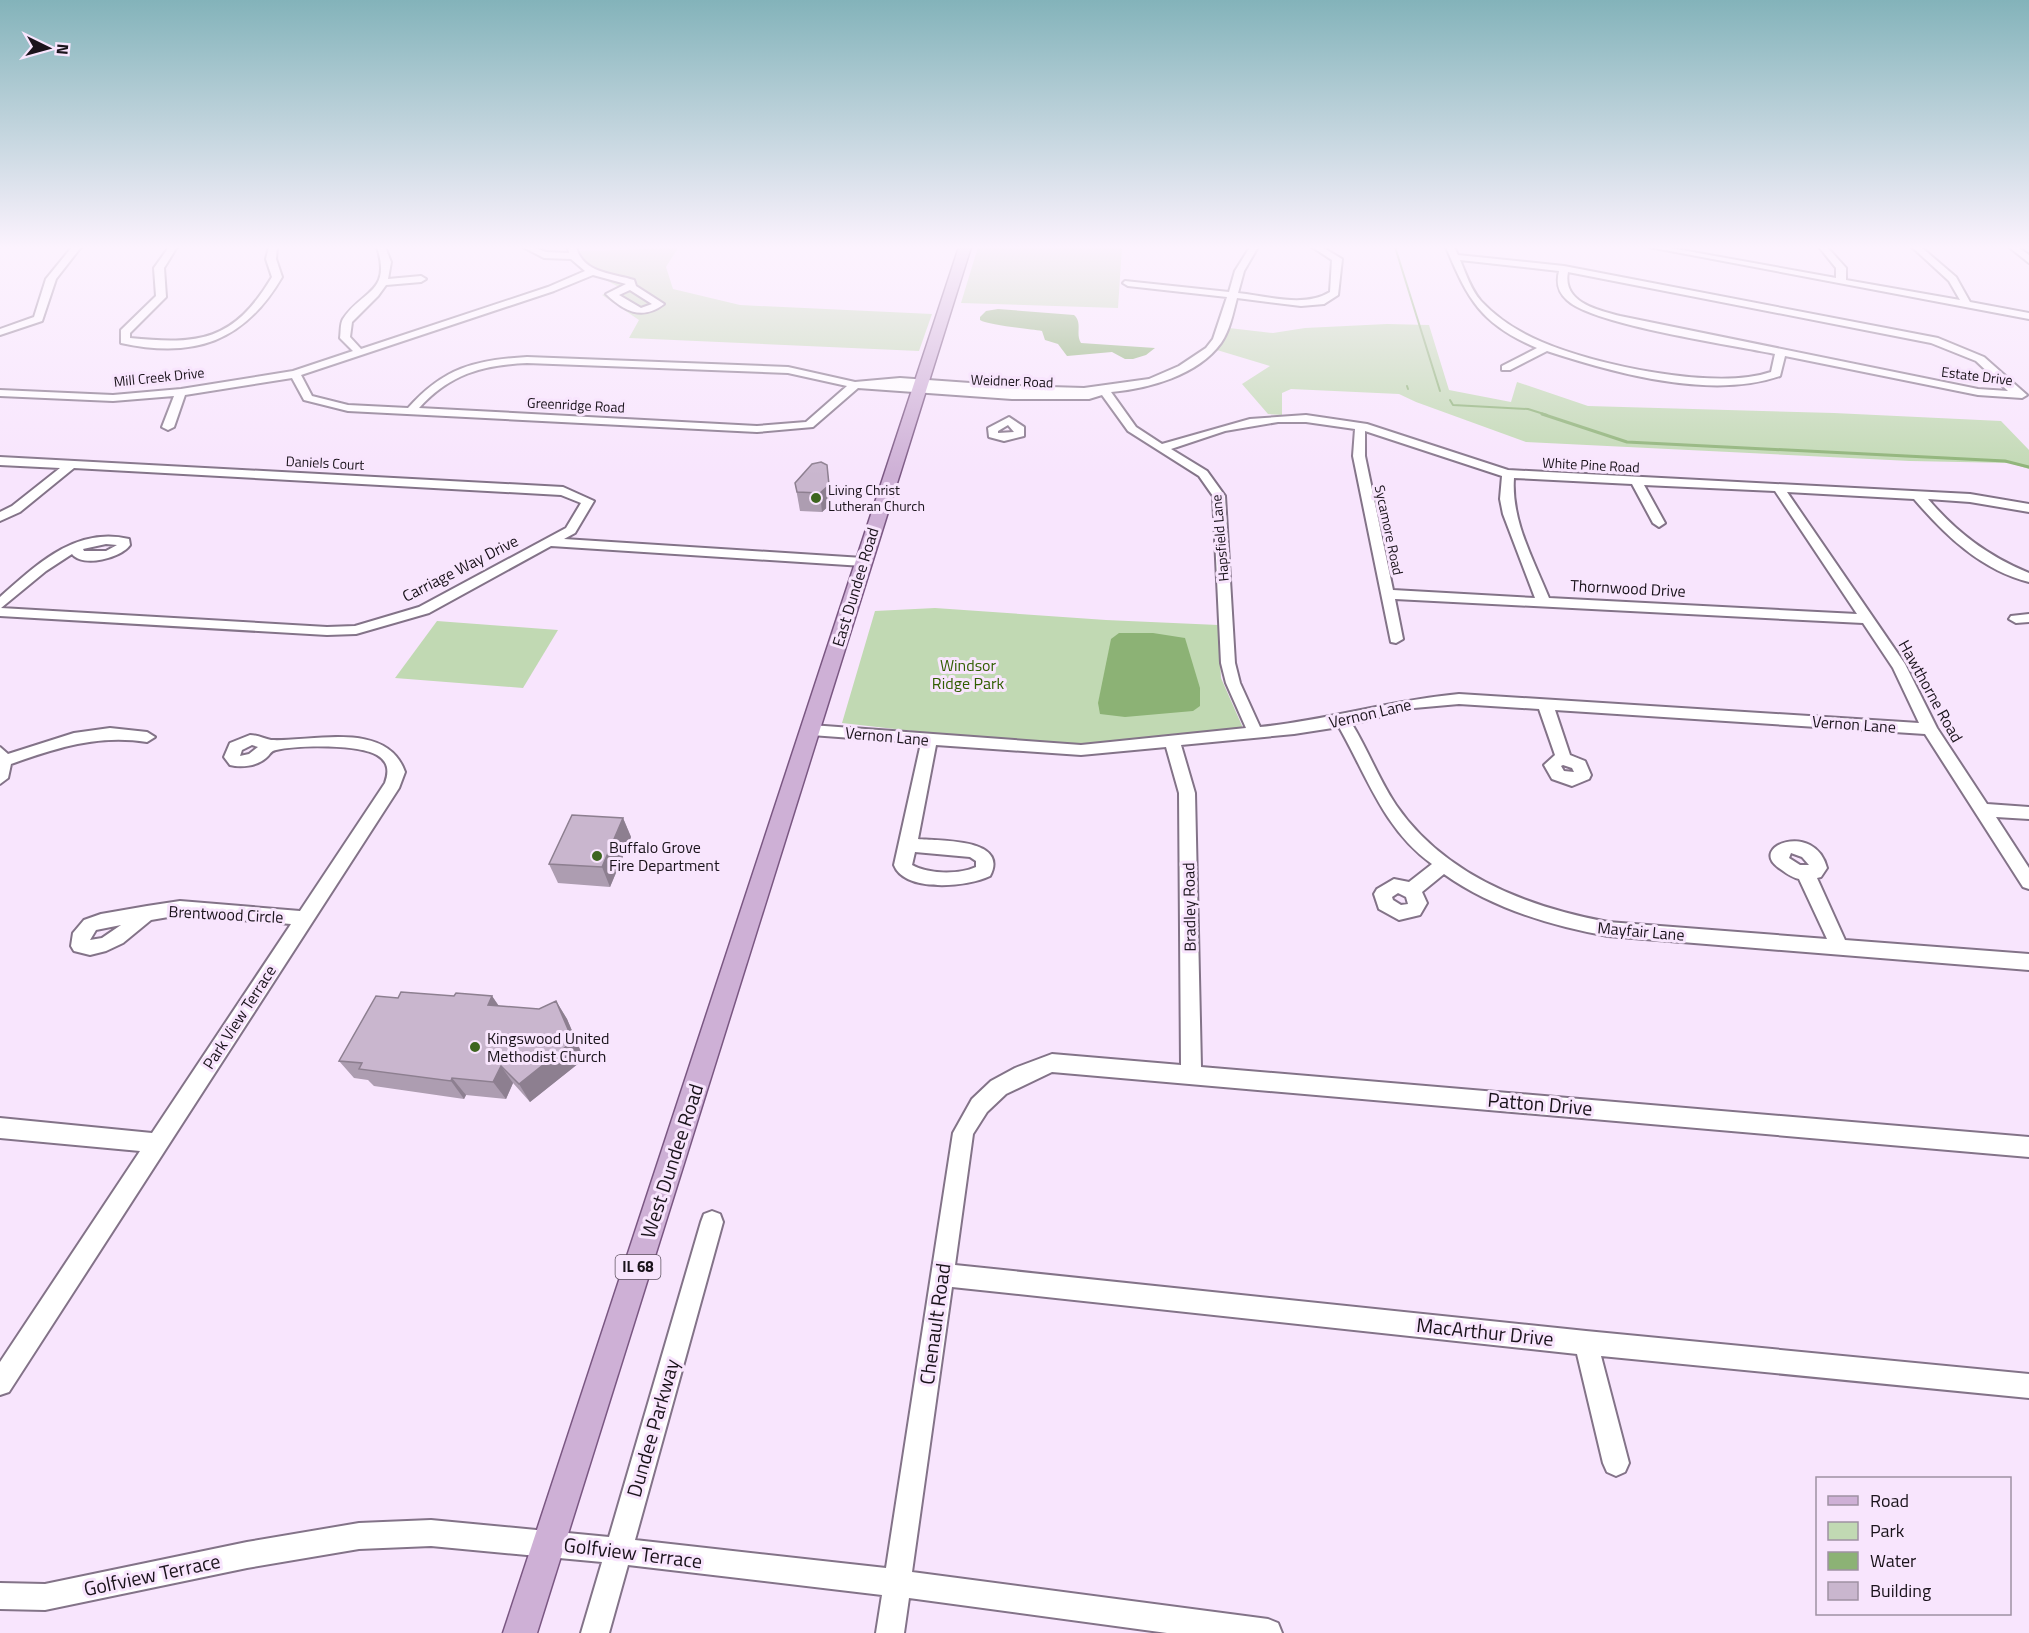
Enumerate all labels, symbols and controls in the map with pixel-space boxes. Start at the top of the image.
north arrow [18,18,78,78]
text: N [51,43,75,56]
street label: Mill Creek Drive [113,361,205,392]
street label: Estate Drive [1940,361,2014,390]
street label: Weidner Road [970,369,1054,392]
street label: Greenridge Road [527,391,625,418]
street label: Daniels Court [285,450,365,475]
street label: White Pine Road [1542,451,1640,478]
place label: Living Christ Lutheran Church [828,479,925,516]
street label: Sycamore Road [1370,483,1409,577]
marker: Living Christ Lutheran Church [809,491,823,505]
street label: Hapsfield Lane [1205,494,1234,582]
street label: East Dundee Road [825,524,885,650]
street label: Carriage Way Drive [398,528,522,608]
street label: Thornwood Drive [1570,573,1686,603]
street label: Hawthorne Road [1893,635,1969,747]
park label: Windsor Ridge Park [932,653,1004,695]
street label: Vernon Lane [1326,692,1414,734]
street label: Vernon Lane [1811,709,1897,739]
street label: Vernon Lane [844,720,930,752]
place label: Buffalo Grove Fire Department [609,835,720,877]
marker: Buffalo Grove Fire Department [590,849,604,863]
street label: Bradley Road [1176,862,1202,952]
street label: Brentwood Circle [168,899,284,929]
street label: Mayfair Lane [1596,915,1686,947]
street label: Park View Terrace [196,960,282,1074]
place label: Kingswood United Methodist Church [487,1026,609,1068]
marker: Kingswood United Methodist Church [468,1040,482,1054]
street label: West Dundee Road [632,1080,711,1242]
street label: Patton Drive [1486,1083,1594,1124]
road number: IL 68 [616,1255,660,1279]
street label: Chenault Road [911,1261,958,1387]
street label: MacArthur Drive [1415,1309,1555,1354]
street label: Dundee Parkway [618,1355,687,1501]
legend [1816,1477,2011,1615]
text: Road [1870,1487,1909,1514]
text: Park [1870,1517,1905,1544]
street label: Golfview Terrace [562,1529,704,1576]
street label: Golfview Terrace [81,1545,223,1604]
text: Water [1870,1547,1916,1574]
text: Building [1870,1577,1931,1604]

